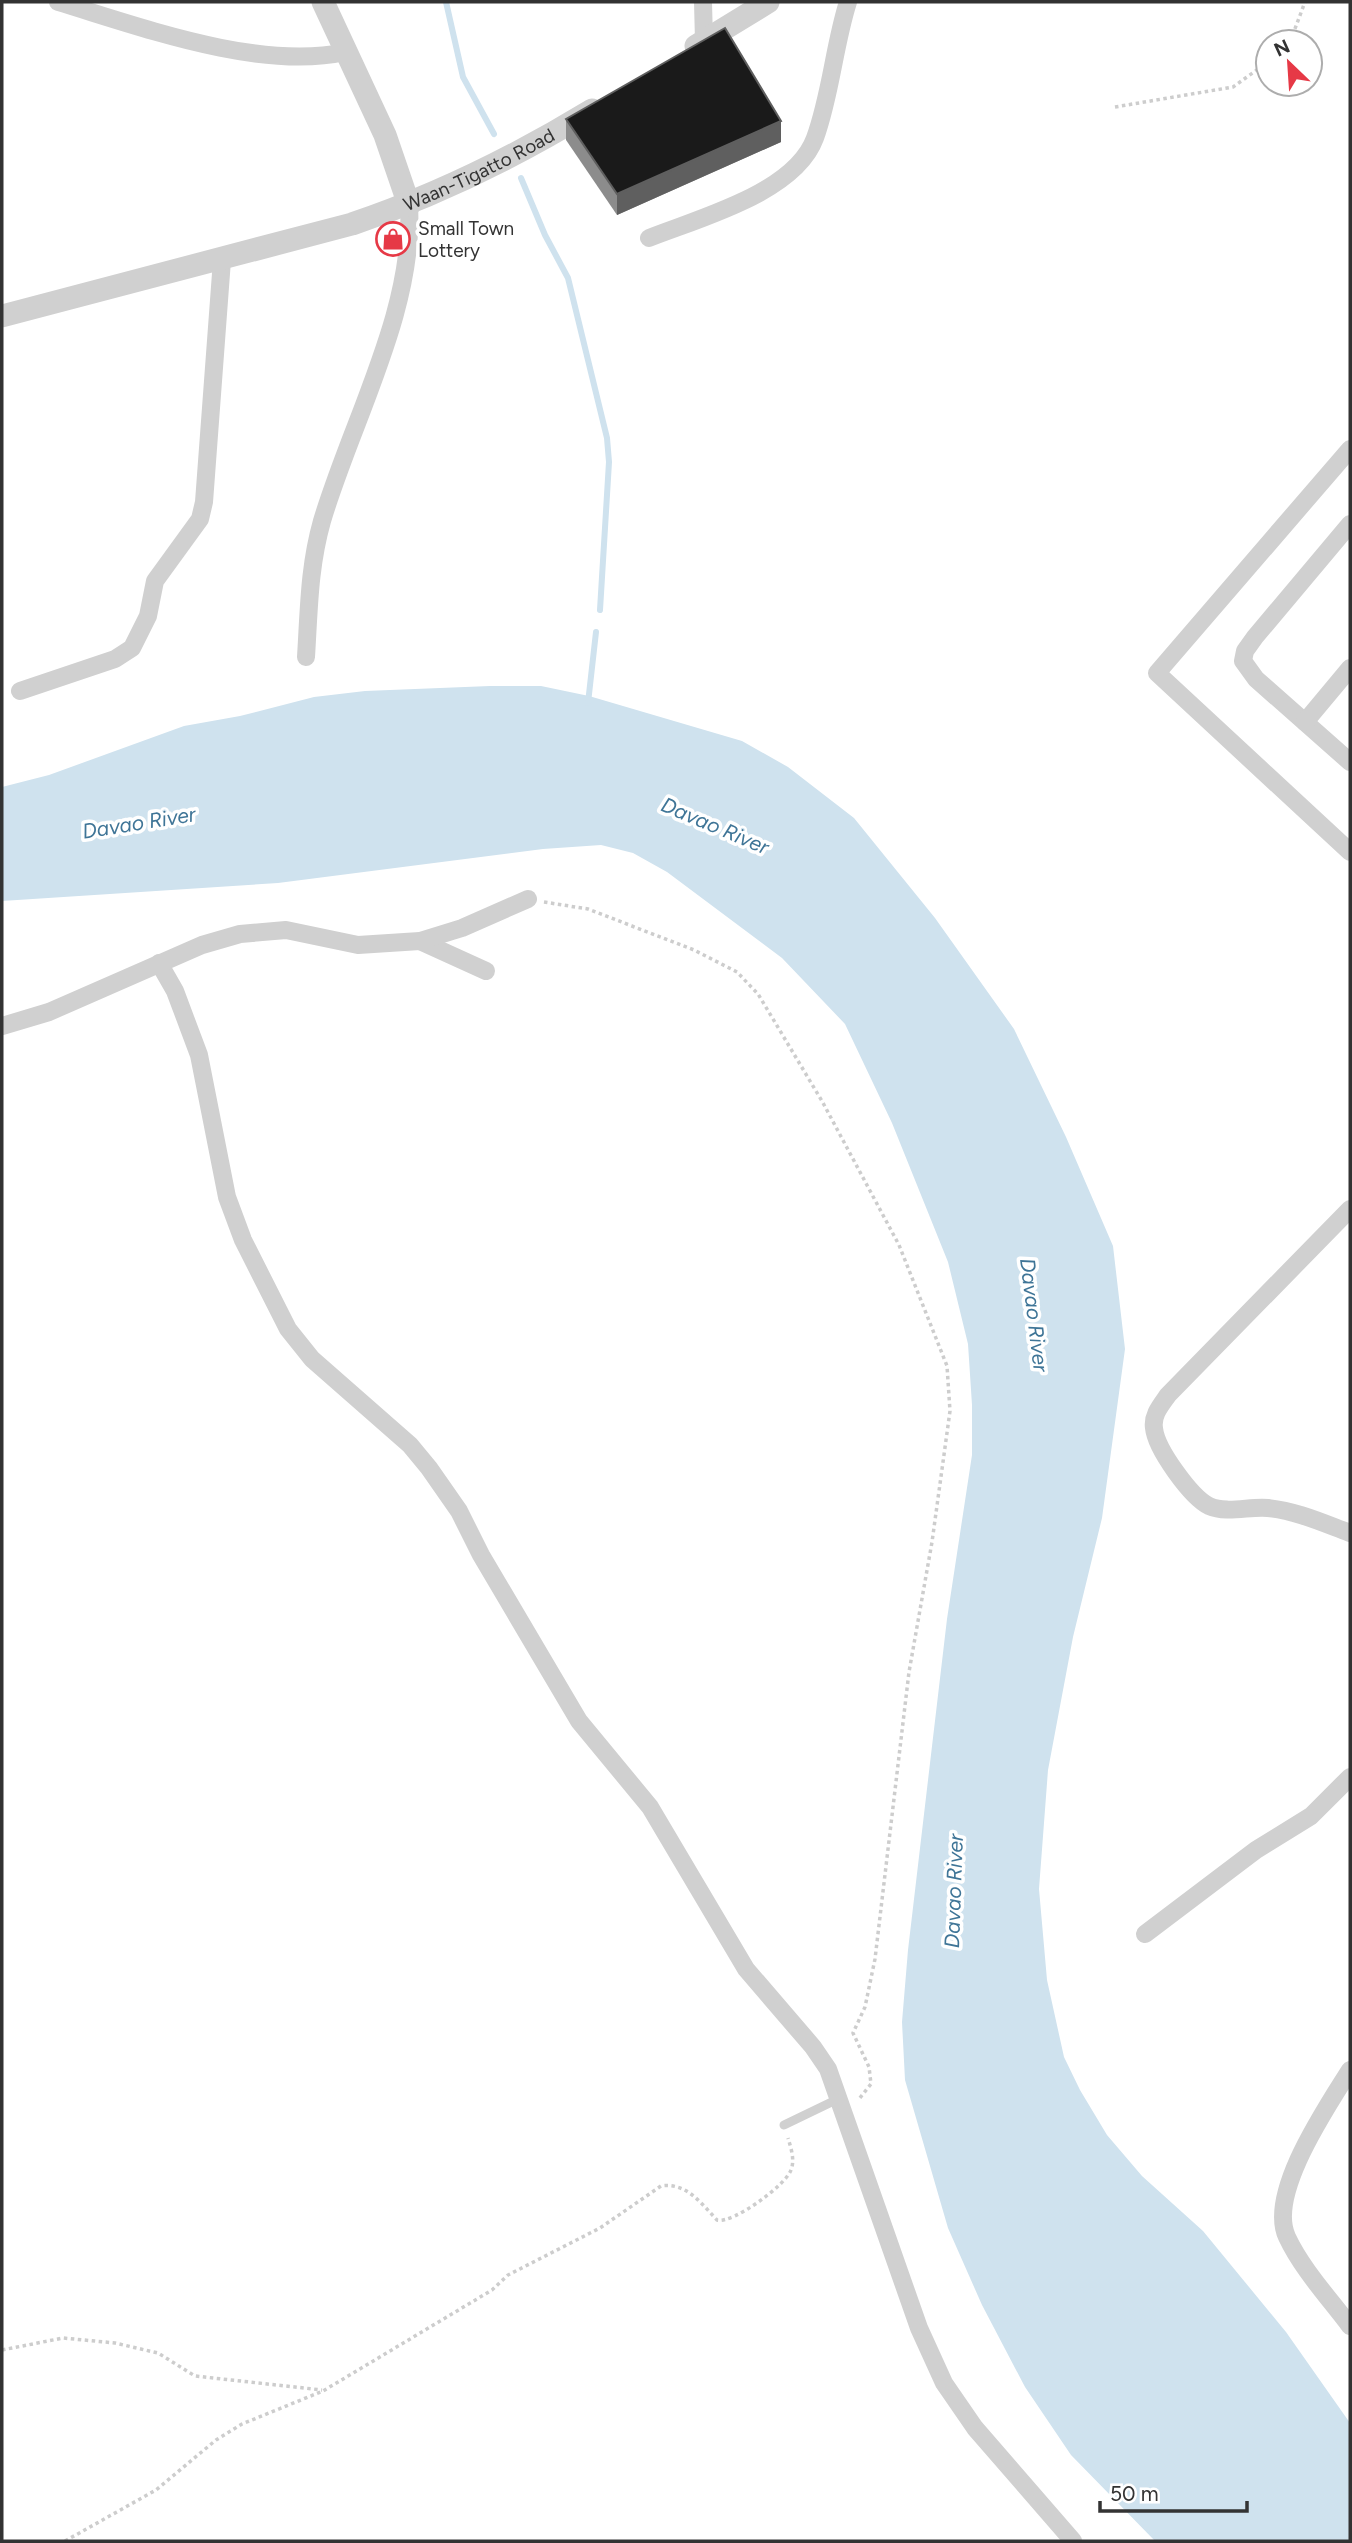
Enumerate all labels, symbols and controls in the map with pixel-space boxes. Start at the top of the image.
north arrow [1254,28,1324,98]
text: N [1271,35,1294,62]
street label: Waan-Tigatto Road [400,124,559,216]
place label: Small Town Lottery [418,217,514,262]
shop icon: Small Town Lottery [374,220,412,258]
water label: Davao River [658,792,774,860]
water label: Davao River [80,801,198,844]
water label: Davao River [1015,1257,1054,1374]
water label: Davao River [939,1832,968,1949]
scale bar [1100,2470,1247,2514]
text: 50 m [1110,2481,1159,2506]

